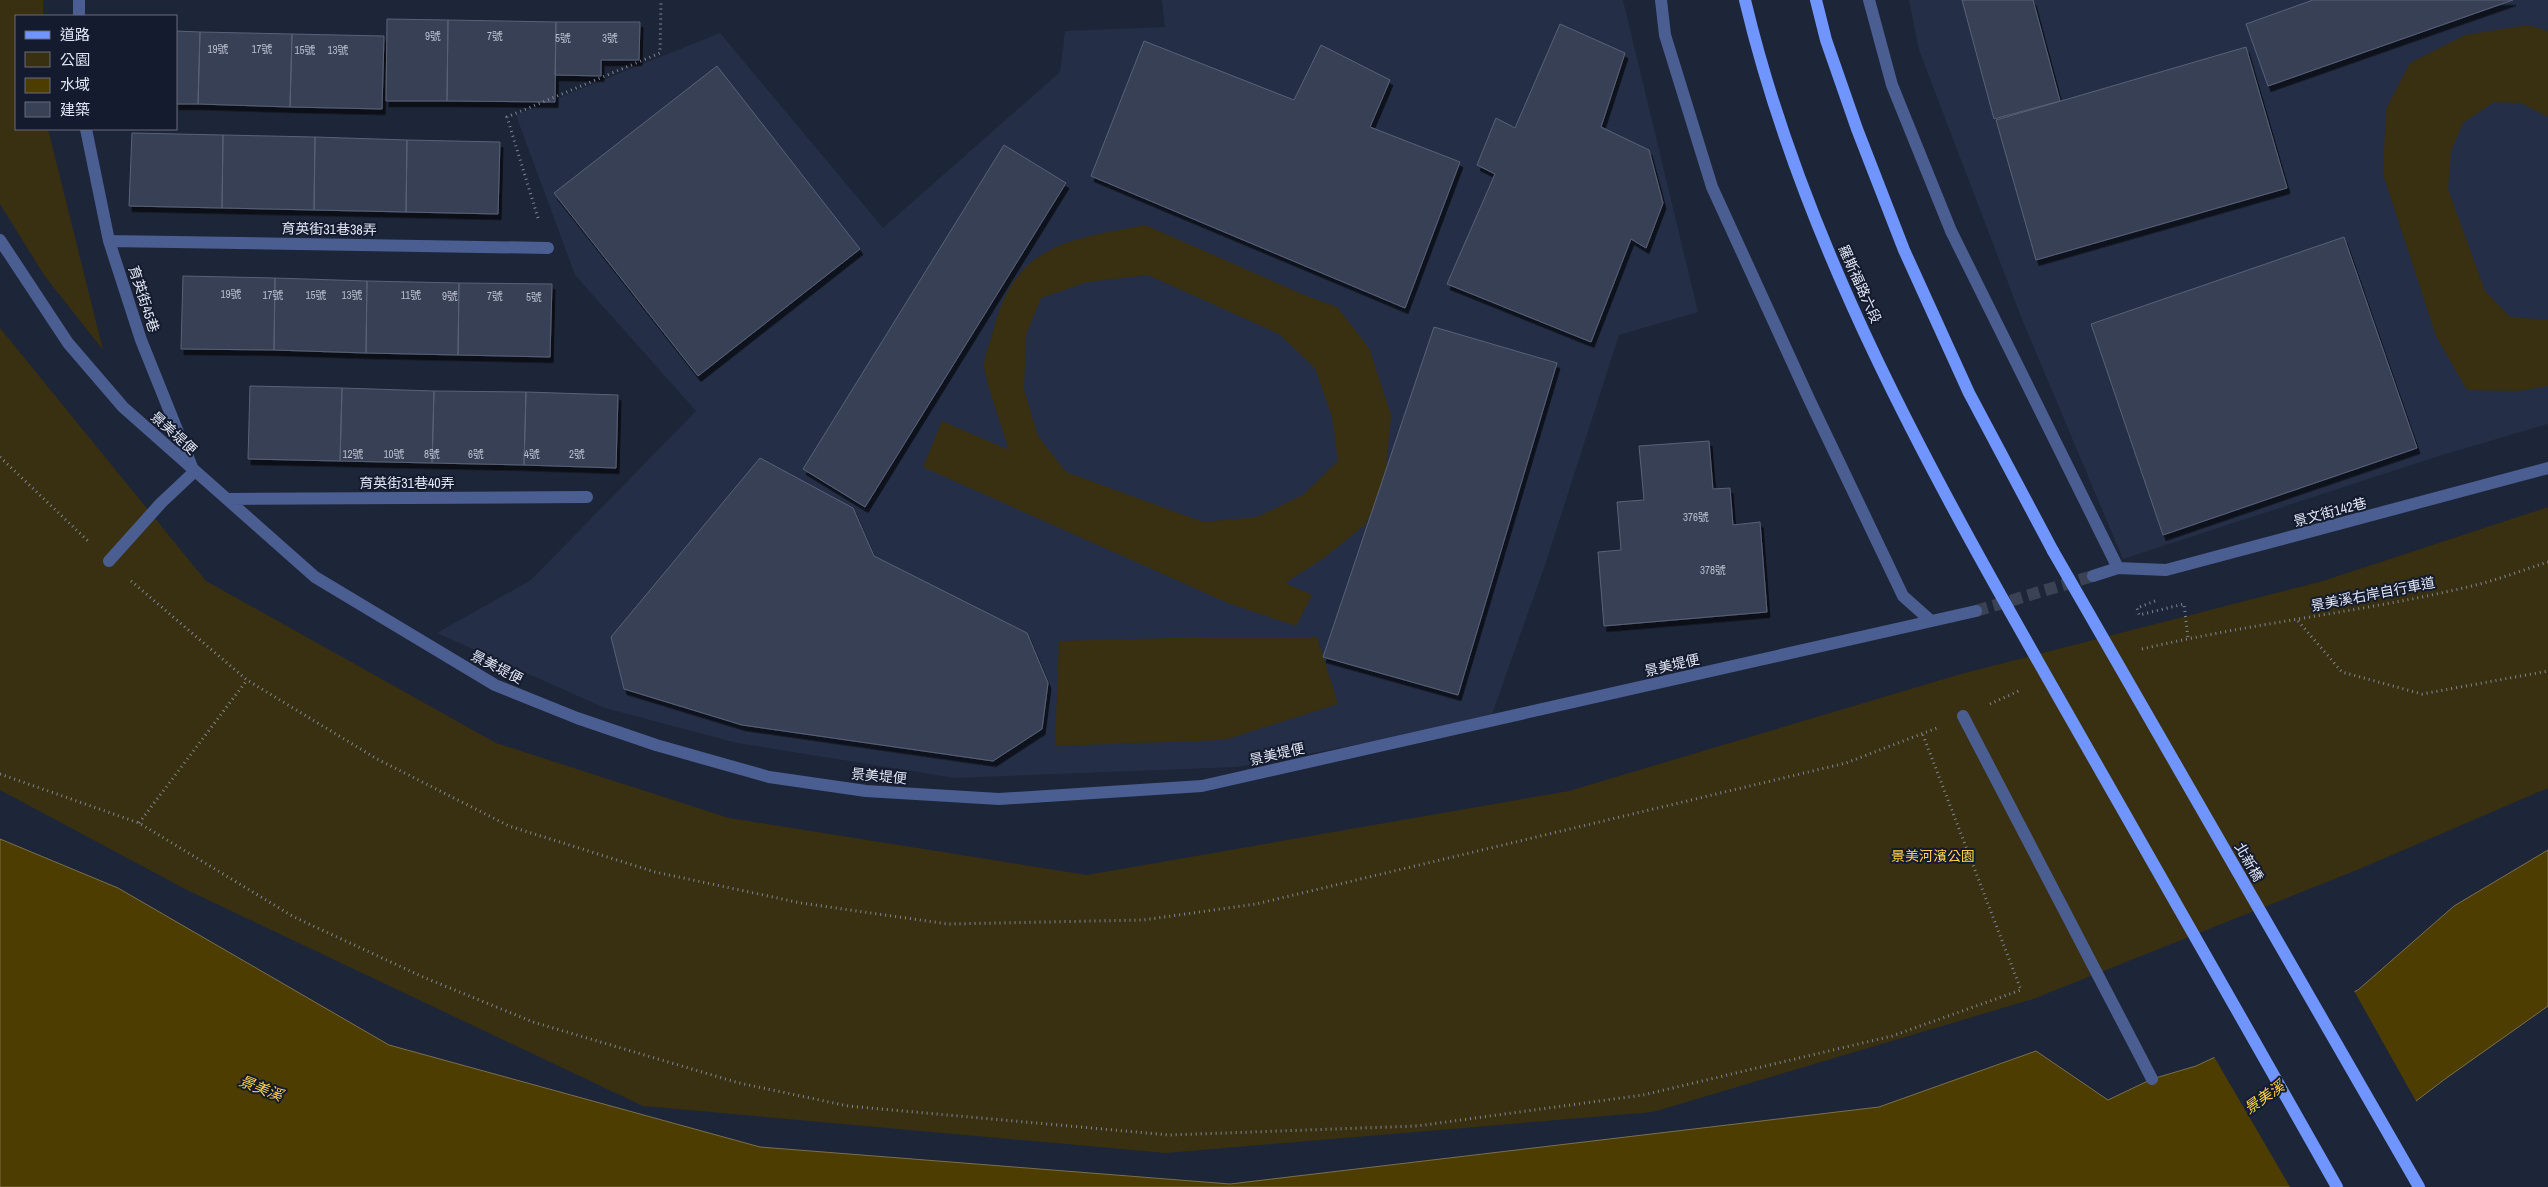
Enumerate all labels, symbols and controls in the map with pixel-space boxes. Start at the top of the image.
legend [15,15,178,130]
text: 道路 [60,24,90,45]
house number: 9號 [425,29,441,43]
house number: 7號 [487,29,503,43]
house number: 5號 [555,31,571,45]
house number: 3號 [602,31,618,45]
house number: 19號 [207,42,229,56]
house number: 17號 [251,42,273,56]
house number: 15號 [294,43,316,57]
house number: 13號 [327,43,349,57]
text: 公園 [60,49,90,70]
text: 水域 [60,74,90,95]
text: 建築 [60,99,90,120]
street label: 育英街31巷38弄 [281,219,377,239]
street label: 羅斯福路六段 [1835,242,1885,326]
street label: 育英街45巷 [125,264,163,334]
house number: 19號 [220,287,242,301]
house number: 17號 [262,288,284,302]
house number: 15號 [305,288,327,302]
house number: 13號 [341,288,363,302]
house number: 11號 [401,288,421,302]
house number: 9號 [442,289,458,303]
house number: 7號 [487,289,503,303]
house number: 5號 [526,290,542,304]
street label: 景美堤便 [147,408,201,458]
house number: 12號 [342,447,364,461]
house number: 10號 [383,447,405,461]
house number: 8號 [424,447,440,461]
house number: 6號 [468,447,484,461]
house number: 4號 [524,447,540,461]
house number: 2號 [569,447,585,461]
street label: 育英街31巷40弄 [359,474,455,492]
street label: 景文街142巷 [2291,494,2369,530]
house number: 376號 [1683,510,1709,524]
house number: 378號 [1700,563,1726,577]
street label: 景美溪右岸自行車道 [2309,573,2437,615]
street label: 景美堤便 [468,646,526,688]
street label: 景美堤便 [1643,650,1701,680]
street label: 景美堤便 [1248,739,1306,769]
street label: 景美堤便 [850,765,908,787]
street label: 北新橋 [2231,839,2267,885]
park label: 景美河濱公園 [1891,847,1975,865]
water label: 景美溪 [236,1070,288,1107]
water label: 景美溪 [2240,1074,2290,1119]

